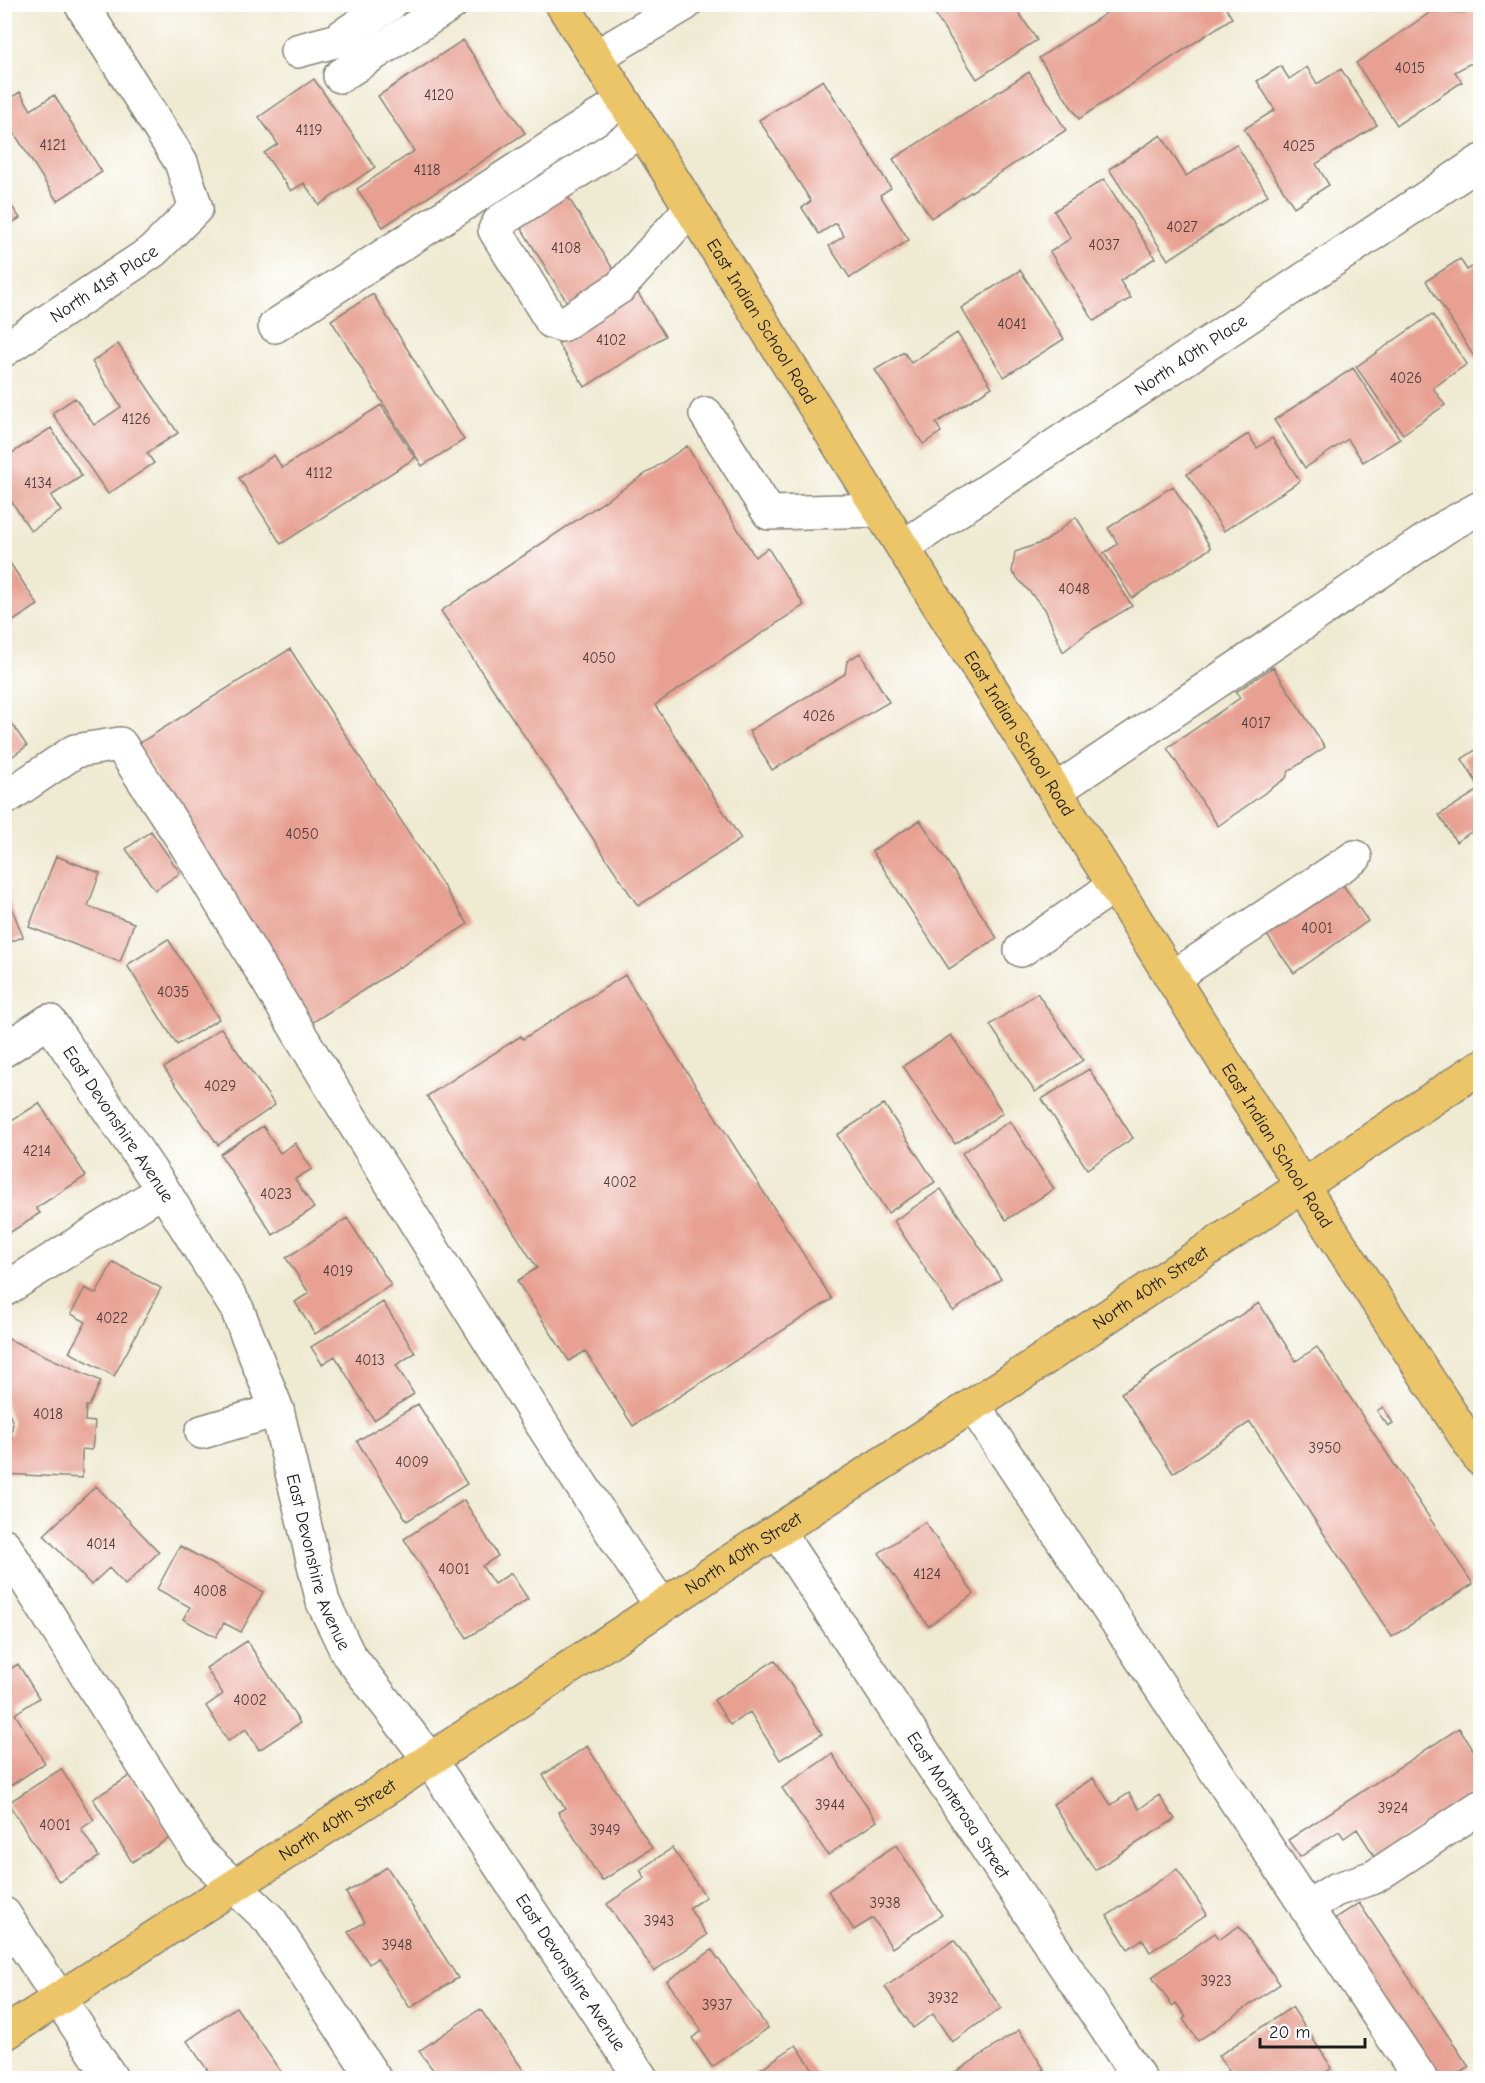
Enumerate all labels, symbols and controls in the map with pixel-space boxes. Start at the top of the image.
house number: 4015 [1395,59,1425,77]
house number: 4120 [424,86,454,104]
house number: 4119 [295,121,323,139]
house number: 4121 [40,136,67,154]
house number: 4025 [1283,137,1315,155]
house number: 4118 [414,161,440,179]
house number: 4027 [1166,218,1198,236]
street label: East Indian School Road [702,235,821,408]
house number: 4037 [1088,236,1120,254]
house number: 4108 [551,239,581,257]
street label: North 41st Place [46,241,162,327]
street label: North 40th Place [1131,310,1251,400]
house number: 4041 [997,315,1027,333]
house number: 4102 [596,331,626,349]
house number: 4026 [1390,369,1422,387]
house number: 4126 [121,410,151,428]
house number: 4112 [306,464,333,482]
house number: 4134 [24,474,52,492]
house number: 4048 [1058,580,1090,598]
street label: East Indian School Road [959,647,1078,820]
house number: 4050 [582,649,616,667]
house number: 4026 [803,707,835,725]
house number: 4017 [1241,714,1271,732]
house number: 4050 [285,825,319,843]
house number: 4001 [1301,919,1333,937]
house number: 4035 [157,983,189,1001]
street label: East Devonshire Avenue [58,1042,178,1206]
street label: East Indian School Road [1217,1059,1337,1232]
house number: 4029 [204,1077,236,1095]
house number: 4214 [23,1142,51,1160]
house number: 4002 [603,1173,637,1191]
house number: 4023 [260,1185,292,1203]
street label: North 40th Street [1089,1241,1213,1334]
house number: 4019 [323,1262,353,1280]
house number: 4022 [96,1309,128,1327]
house number: 4013 [355,1351,385,1369]
house number: 4018 [33,1405,63,1423]
house number: 3950 [1309,1439,1341,1457]
house number: 4009 [395,1453,429,1471]
street label: East Devonshire Avenue [282,1472,355,1654]
street label: North 40th Street [681,1507,807,1599]
house number: 4014 [86,1535,116,1553]
house number: 4001 [438,1560,470,1578]
house number: 4124 [913,1565,941,1583]
house number: 4008 [193,1582,227,1600]
house number: 4002 [233,1691,267,1709]
street label: East Monterosa Street [902,1728,1014,1883]
street label: North 40th Street [275,1775,401,1866]
house number: 3944 [815,1796,845,1814]
house number: 3924 [1378,1799,1408,1817]
house number: 4001 [39,1816,71,1834]
house number: 3949 [590,1821,620,1839]
street label: East Devonshire Avenue [511,1890,630,2055]
house number: 3938 [870,1894,900,1912]
house number: 3943 [644,1912,674,1930]
house number: 3948 [382,1936,412,1954]
house number: 3923 [1201,1972,1232,1990]
house number: 3932 [928,1989,959,2007]
house number: 3937 [702,1996,732,2014]
scale bar [1260,2011,1365,2049]
text: 20 m [1269,2022,1310,2043]

